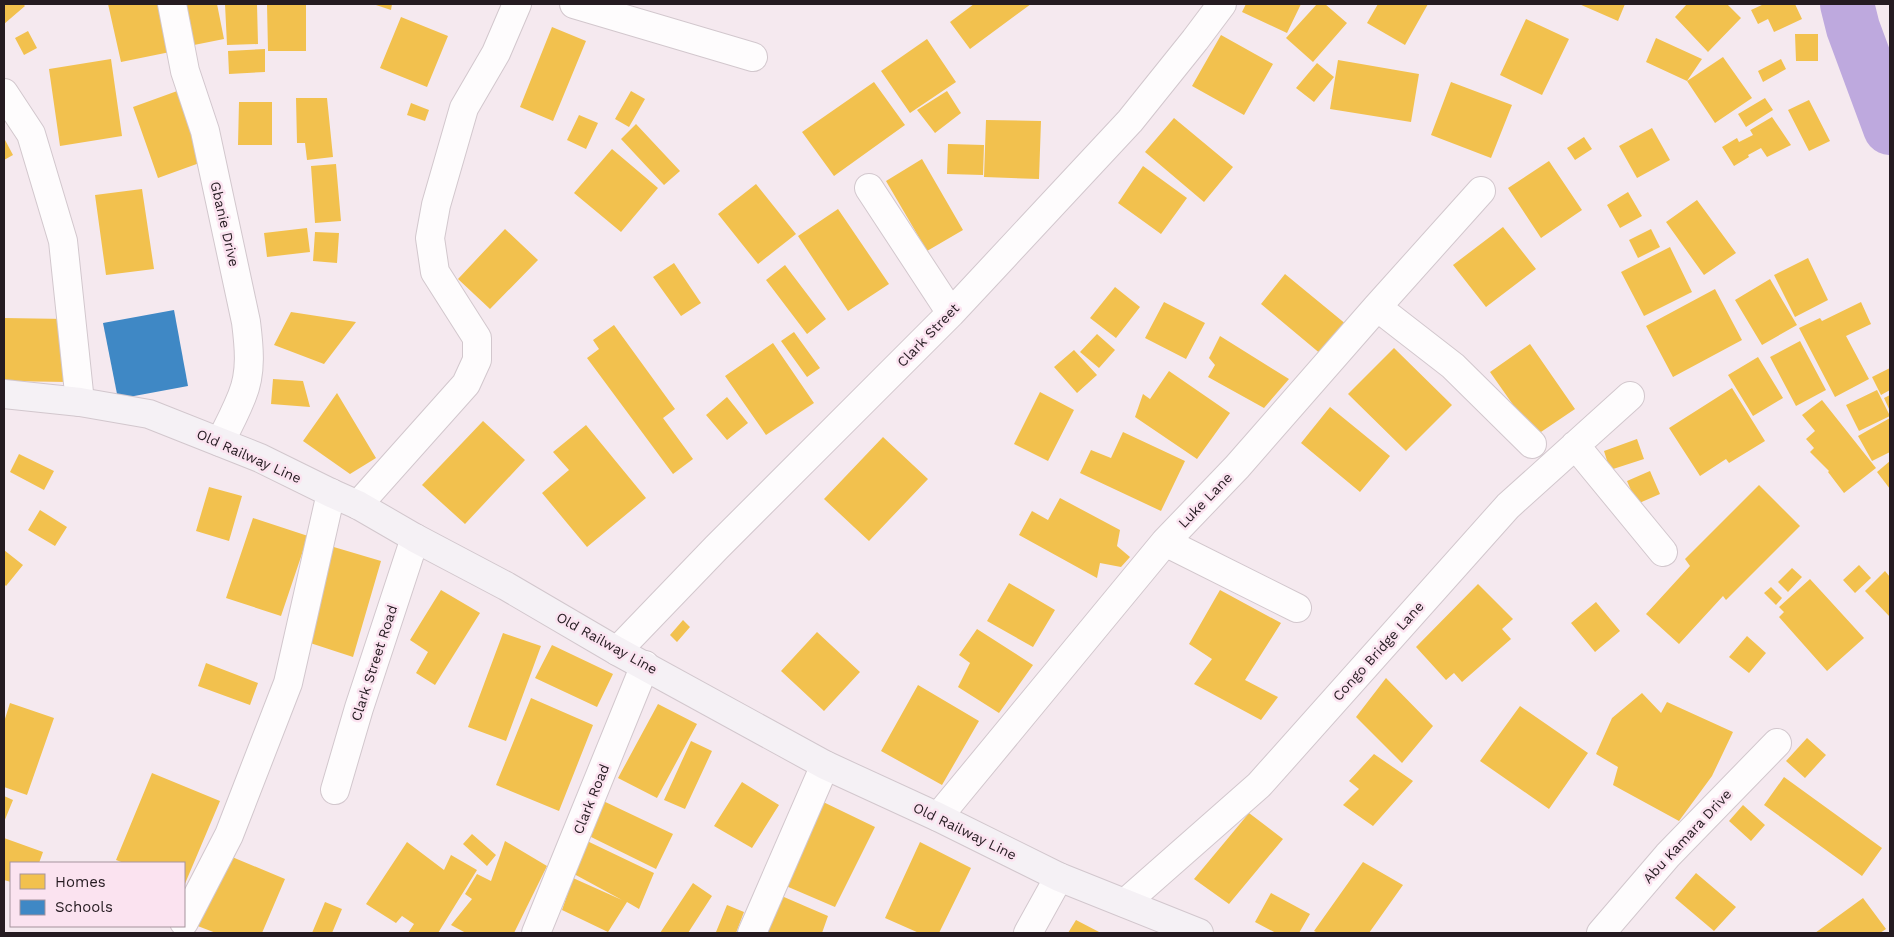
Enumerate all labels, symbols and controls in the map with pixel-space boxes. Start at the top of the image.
street label: Gbanie Drive [207,180,243,268]
street label: Clark Street [894,300,962,370]
street label: Old Railway Line [194,426,304,486]
street label: Luke Lane [1175,469,1235,531]
street label: Congo Bridge Lane [1329,598,1427,704]
street label: Clark Street Road [348,603,400,723]
street label: Old Railway Line [554,609,660,677]
street label: Clark Road [570,762,612,836]
street label: Abu Kamara Drive [1639,786,1735,886]
street label: Old Railway Line [911,799,1019,863]
legend [10,862,185,927]
text: Homes [55,873,106,891]
text: Schools [55,898,113,916]

